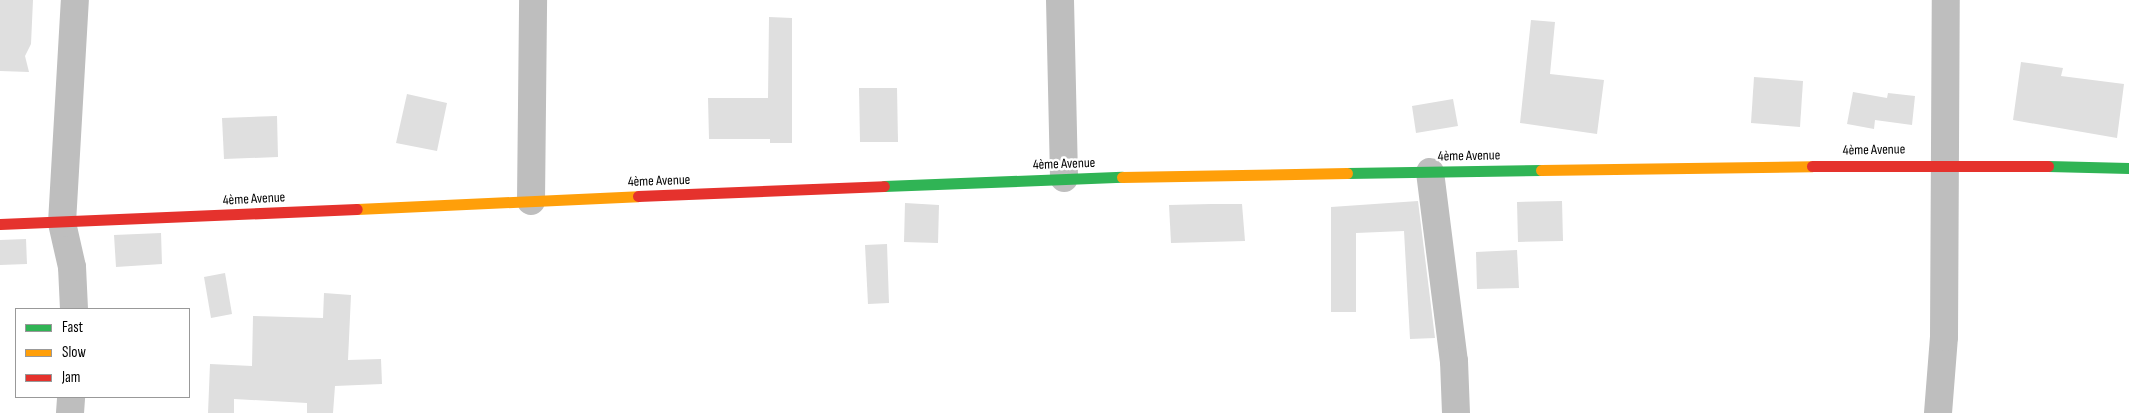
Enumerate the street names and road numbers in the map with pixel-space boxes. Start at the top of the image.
street label: 4ème Avenue [1843,141,1905,159]
street label: 4ème Avenue [1438,147,1500,165]
street label: 4ème Avenue [1032,155,1096,173]
street label: 4ème Avenue [627,172,691,190]
street label: 4ème Avenue [222,189,286,209]

